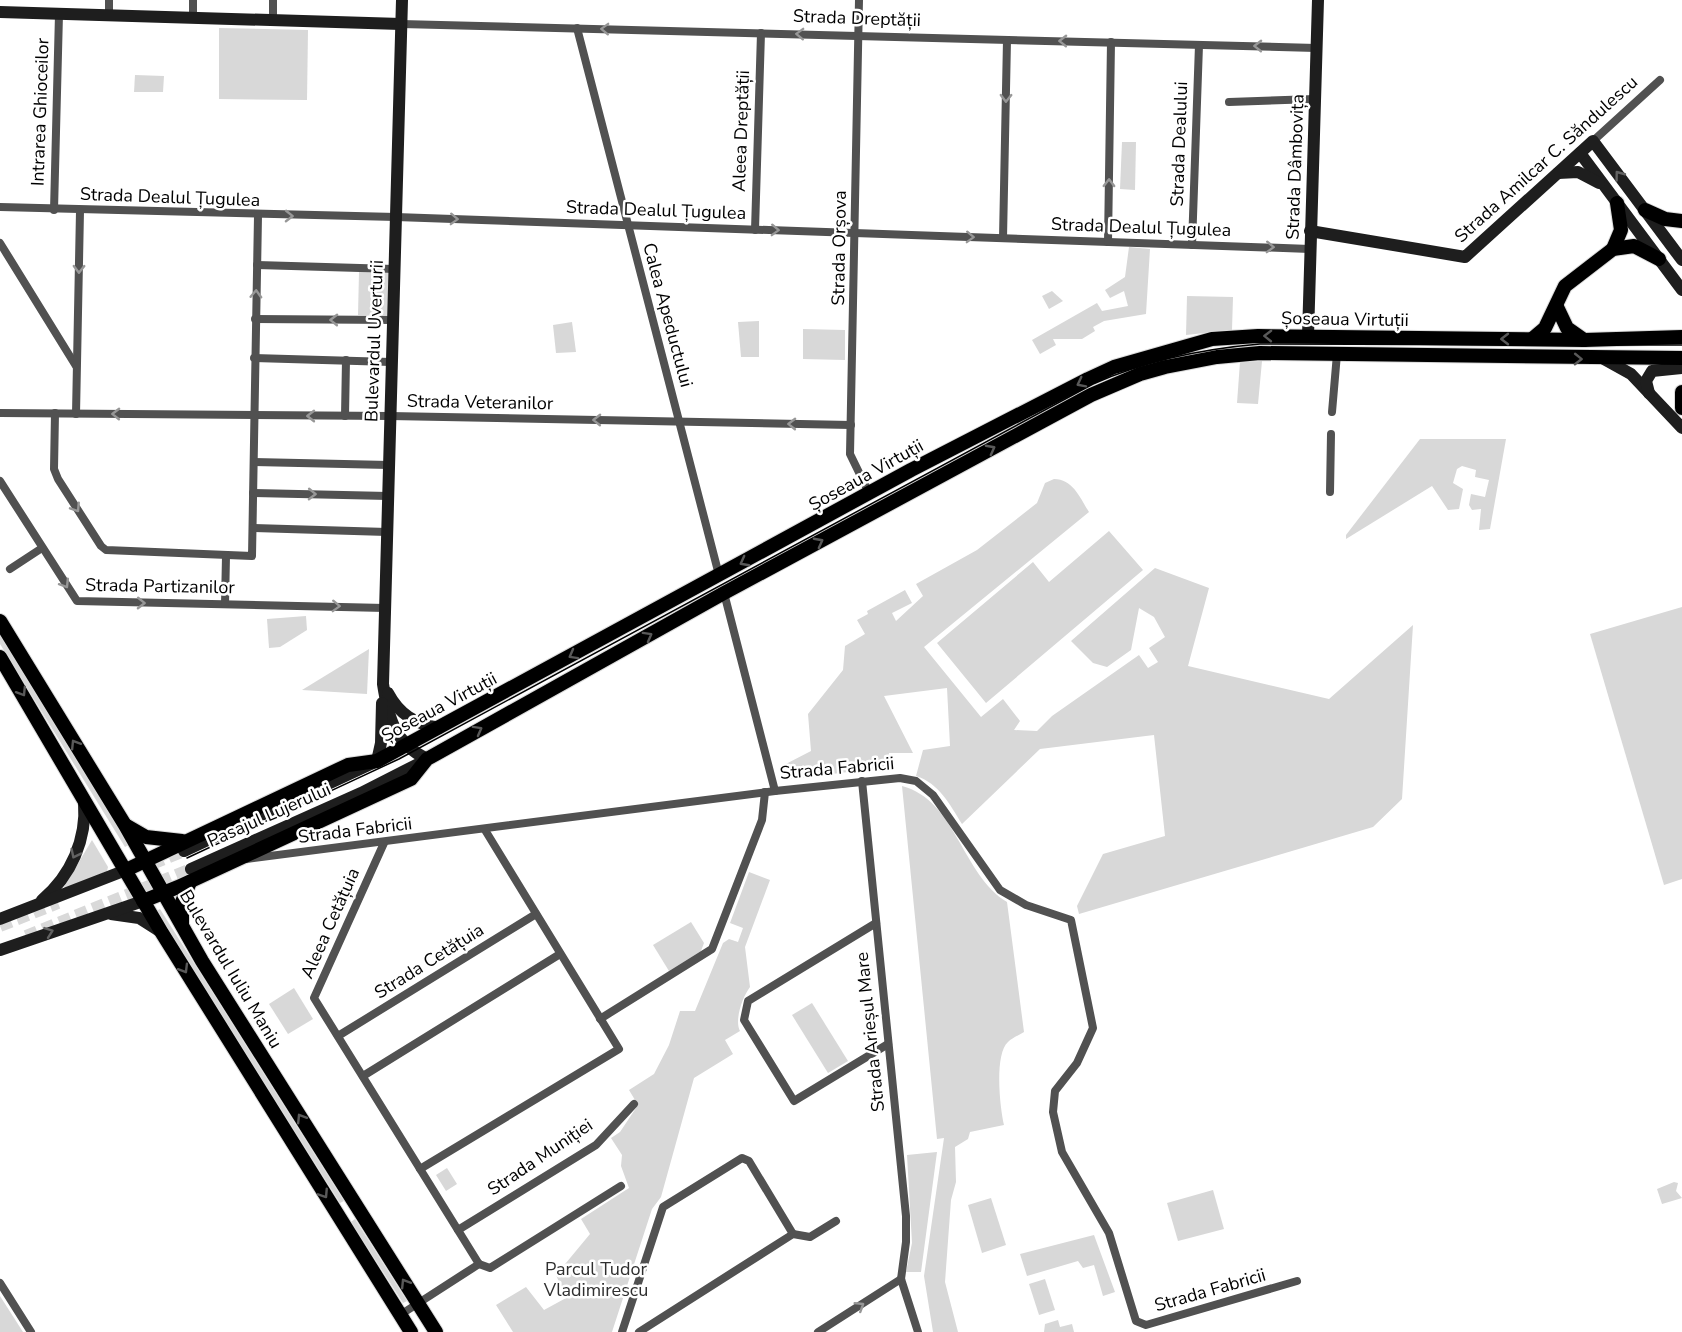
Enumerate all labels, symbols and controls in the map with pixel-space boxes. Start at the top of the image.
street label: Strada Dreptății [793,4,921,32]
one-way arrow [600,23,609,35]
one-way arrow [795,28,804,41]
one-way arrow [1058,35,1067,47]
street label: Intrarea Ghioceilor [25,37,55,186]
one-way arrow [1253,40,1262,52]
street label: Aleea Dreptății [727,70,755,192]
street label: Strada Amilcar C. Săndulescu [1449,70,1643,248]
street label: Strada Dealului [1165,81,1193,207]
one-way arrow [1000,94,1012,103]
street label: Strada Dâmbovița [1280,94,1310,240]
one-way arrow [1615,171,1626,182]
one-way arrow [1103,179,1115,188]
street label: Strada Dealul Țugulea [79,182,261,212]
street label: Strada Orșova [826,190,852,306]
street label: Strada Dealul Țugulea [565,195,747,225]
one-way arrow [285,210,294,222]
street label: Strada Dealul Țugulea [1050,212,1232,242]
one-way arrow [450,213,459,226]
one-way arrow [770,224,779,237]
one-way arrow [965,231,974,244]
street label: Calea Apeductului [637,240,699,390]
one-way arrow [1265,241,1274,254]
street label: Bulevardul Uverturii [359,259,389,423]
one-way arrow [73,265,85,274]
one-way arrow [250,290,262,299]
street label: Șoseaua Virtuții [1281,306,1409,332]
one-way arrow [330,314,339,326]
one-way arrow [1264,330,1273,342]
one-way arrow [1500,333,1509,345]
one-way arrow [1574,352,1583,365]
one-way arrow [1076,375,1087,387]
street label: Strada Veteranilor [407,389,554,415]
one-way arrow [111,408,120,420]
one-way arrow [306,410,315,422]
one-way arrow [593,414,602,427]
one-way arrow [788,418,797,430]
street label: Șoseaua Virtuții [804,434,928,516]
one-way arrow [984,445,995,456]
one-way arrow [307,488,316,500]
one-way arrow [69,501,80,512]
one-way arrow [813,538,824,549]
one-way arrow [740,555,750,566]
street label: Strada Partizanilor [85,573,236,599]
one-way arrow [57,578,69,588]
one-way arrow [136,597,145,609]
one-way arrow [331,600,340,613]
one-way arrow [642,631,653,643]
one-way arrow [568,648,579,659]
street label: Șoseaua Virtuții [377,666,501,748]
one-way arrow [14,686,26,696]
one-way arrow [472,726,482,737]
one-way arrow [71,740,83,750]
street label: Strada Fabricii [779,751,895,785]
street label: Pasajul Lujerului [204,777,334,853]
street label: Strada Fabricii [297,811,413,849]
one-way arrow [71,848,83,859]
street label: Aleea Cetățuia [295,864,365,982]
street label: Bulevardul Iuliu Maniu [174,885,288,1053]
street label: Strada Cetățuia [370,918,488,1004]
one-way arrow [43,927,54,940]
street label: Strada Arieșul Mare [850,951,890,1113]
one-way arrow [176,963,188,973]
one-way arrow [297,1113,308,1124]
street label: Strada Muniției [483,1113,597,1201]
one-way arrow [316,1187,327,1198]
park label: Parcul Tudor Vladimirescu [543,1257,648,1302]
street label: Strada Fabricii [1152,1263,1268,1317]
one-way arrow [401,1278,412,1289]
one-way arrow [854,1301,864,1313]

